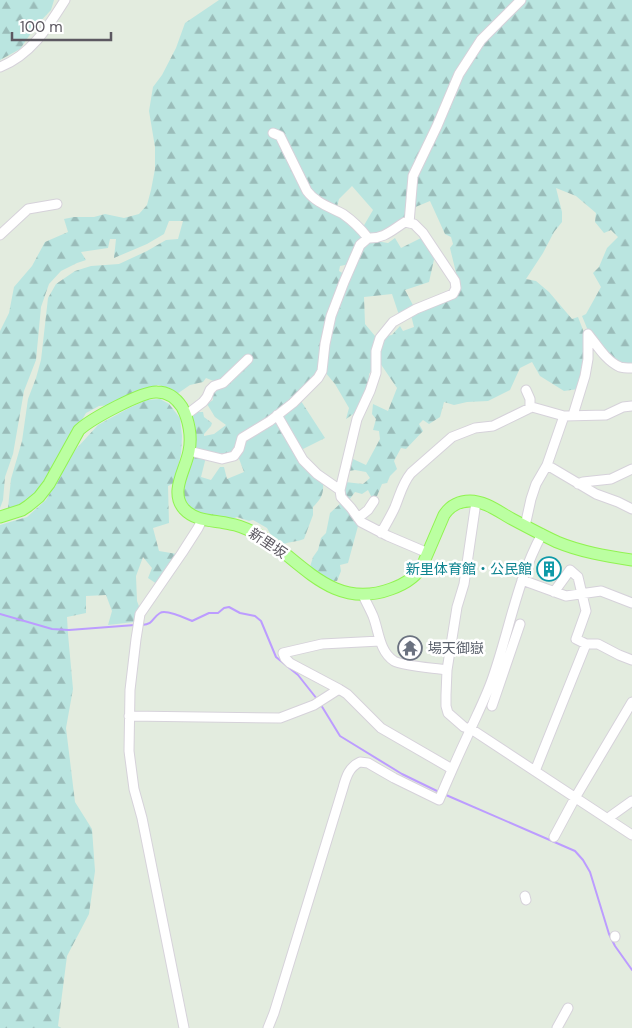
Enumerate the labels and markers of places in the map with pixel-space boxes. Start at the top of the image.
building icon: 新里体育館・公民館 [536,556,562,582]
place label: 新里体育館・公民館 [406,560,532,578]
temple icon: 場天御嶽 [397,635,423,661]
place label: 場天御嶽 [428,639,484,657]

